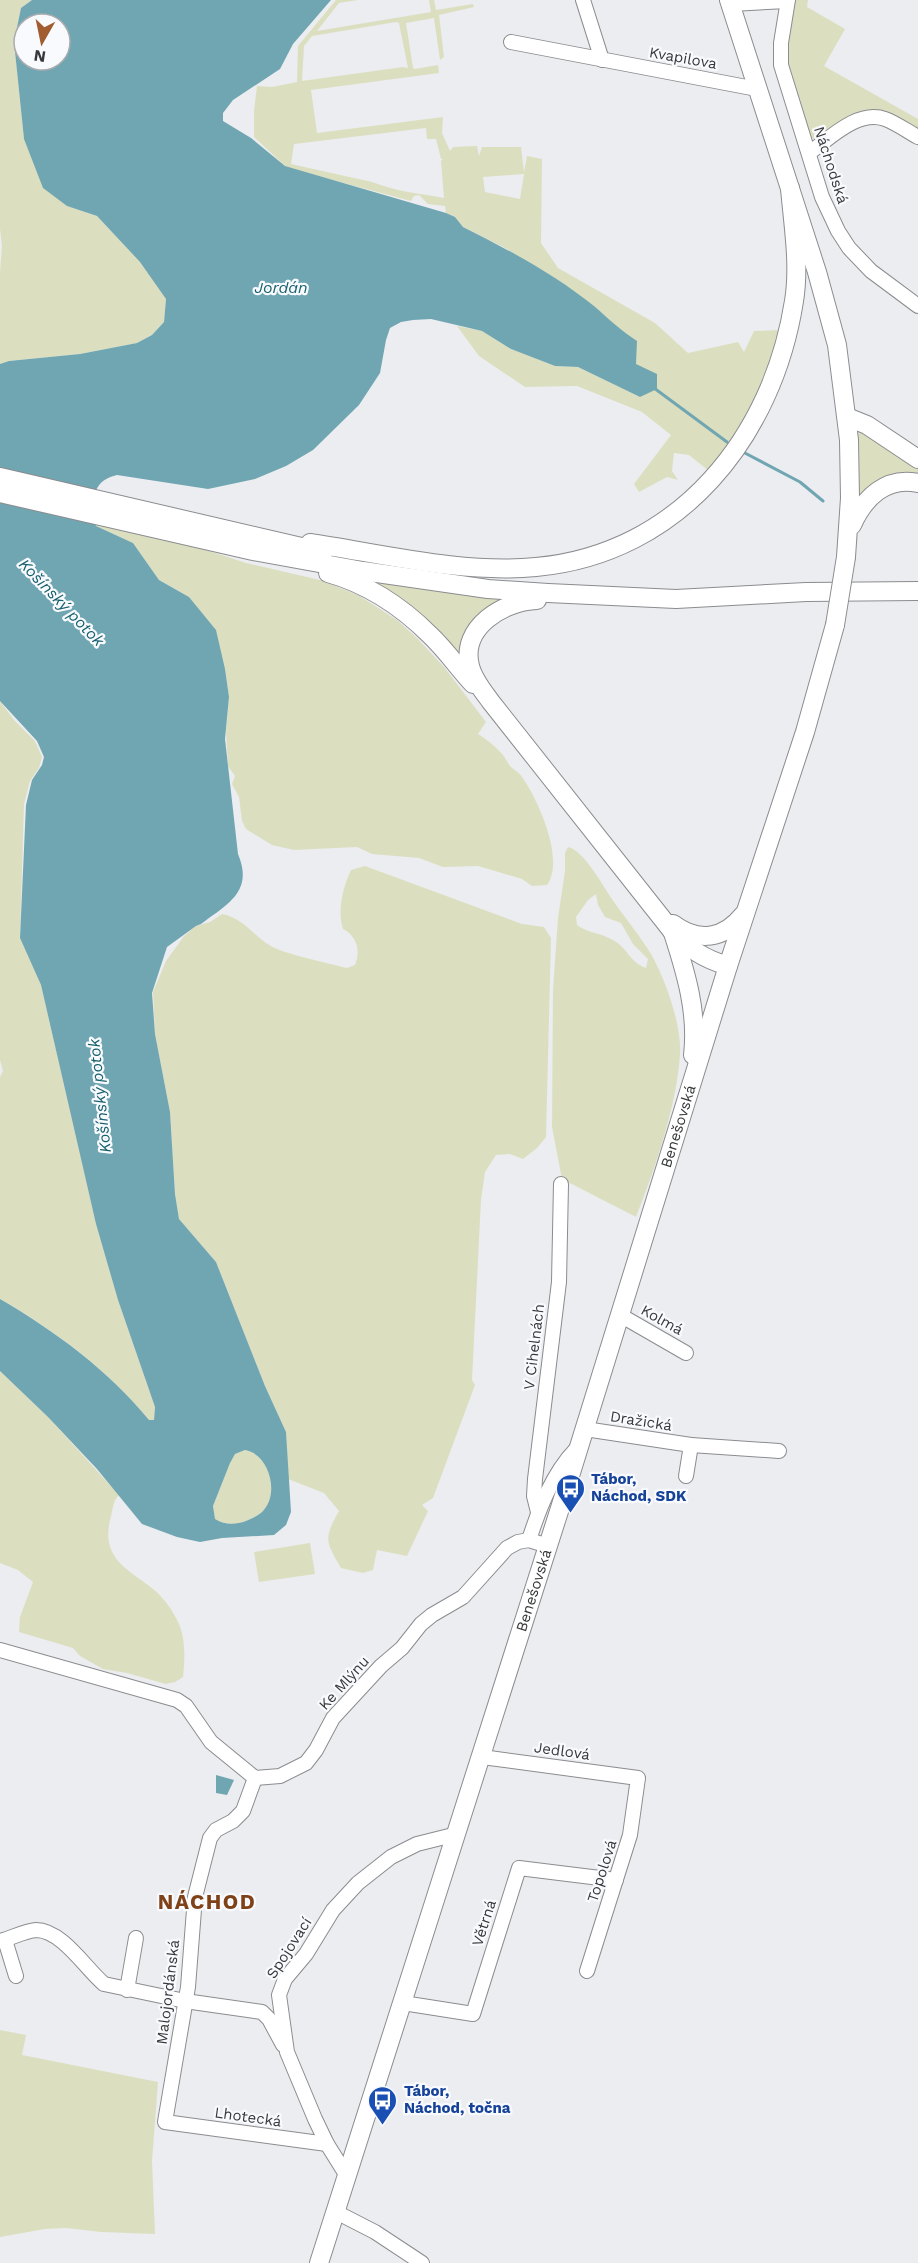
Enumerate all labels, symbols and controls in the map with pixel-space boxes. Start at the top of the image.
north arrow [12,12,72,72]
street label: Kvapilova [648,43,719,73]
text: N [32,46,47,67]
street label: Náchodská [810,124,852,206]
water label: Jordán [254,278,308,297]
water label: Košínský potok [15,555,109,651]
water label: Košínský potok [84,1037,115,1154]
street label: Benešovská [657,1082,700,1170]
street label: Kolmá [638,1301,687,1339]
street label: V Cihelnách [520,1303,548,1391]
street label: Dražická [609,1407,674,1435]
place label: Tábor, Náchod, SDK [591,1470,687,1505]
bus stop icon: Tábor, Náchod, SDK [554,1472,586,1514]
street label: Benešovská [512,1546,555,1634]
street label: Ke Mlýnu [315,1652,373,1714]
street label: Jedlová [533,1738,592,1764]
street label: Topolová [583,1837,621,1904]
district label: NÁCHOD [158,1889,256,1914]
street label: Větrná [468,1897,500,1948]
street label: Spojovací [263,1914,315,1982]
street label: Malojordánská [153,1938,183,2046]
place label: Tábor, Náchod, točna [404,2082,511,2117]
bus stop icon: Tábor, Náchod, točna [367,2084,399,2126]
street label: Lhotecká [213,2103,283,2131]

